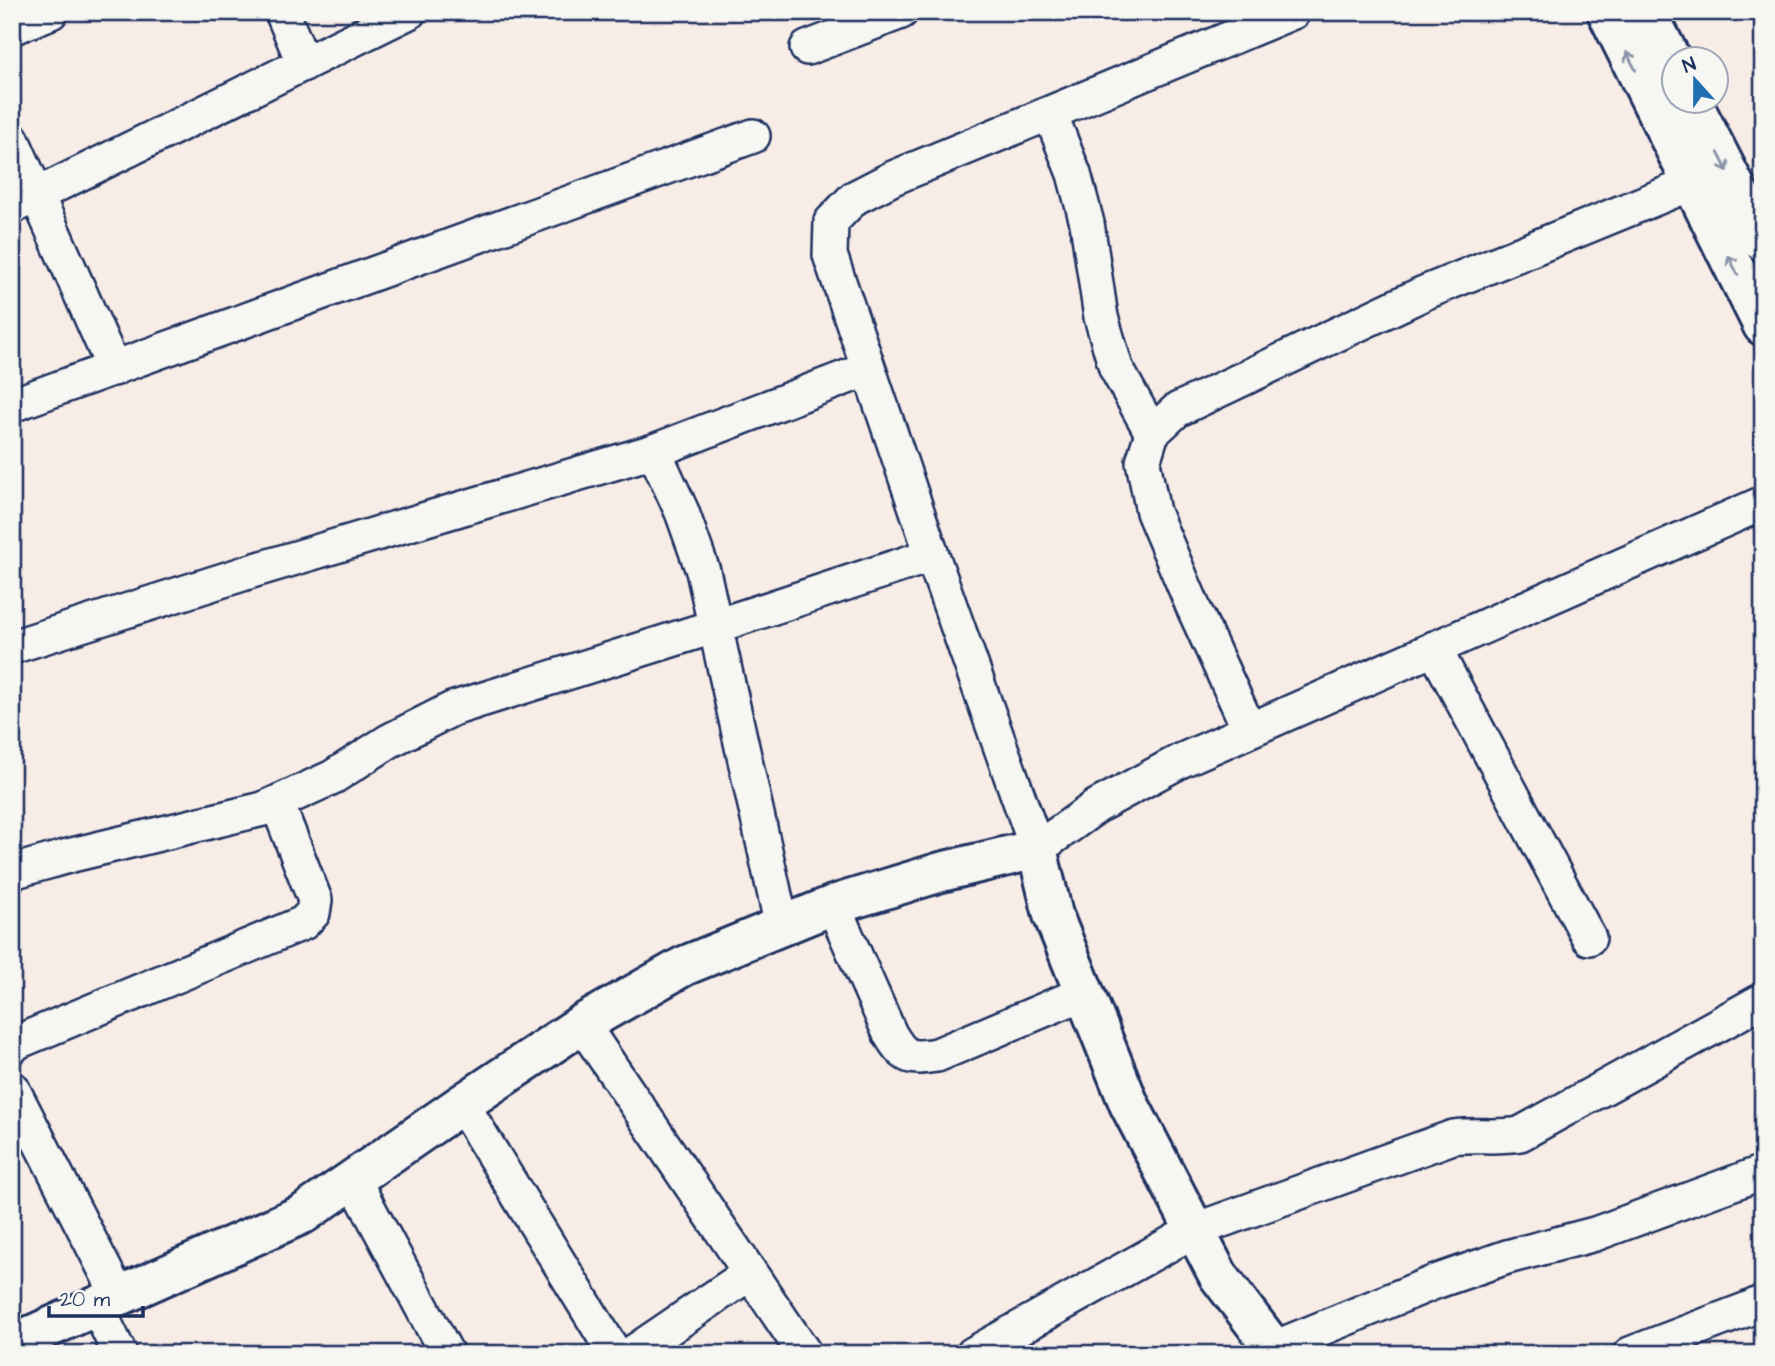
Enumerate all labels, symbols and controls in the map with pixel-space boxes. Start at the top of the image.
north arrow [1660,46,1730,116]
one-way arrow [1624,51,1638,72]
text: N [1679,51,1700,80]
one-way arrow [1716,151,1730,172]
one-way arrow [1725,255,1739,276]
scale bar [49,1275,144,1319]
text: 20 m [60,1285,111,1314]

